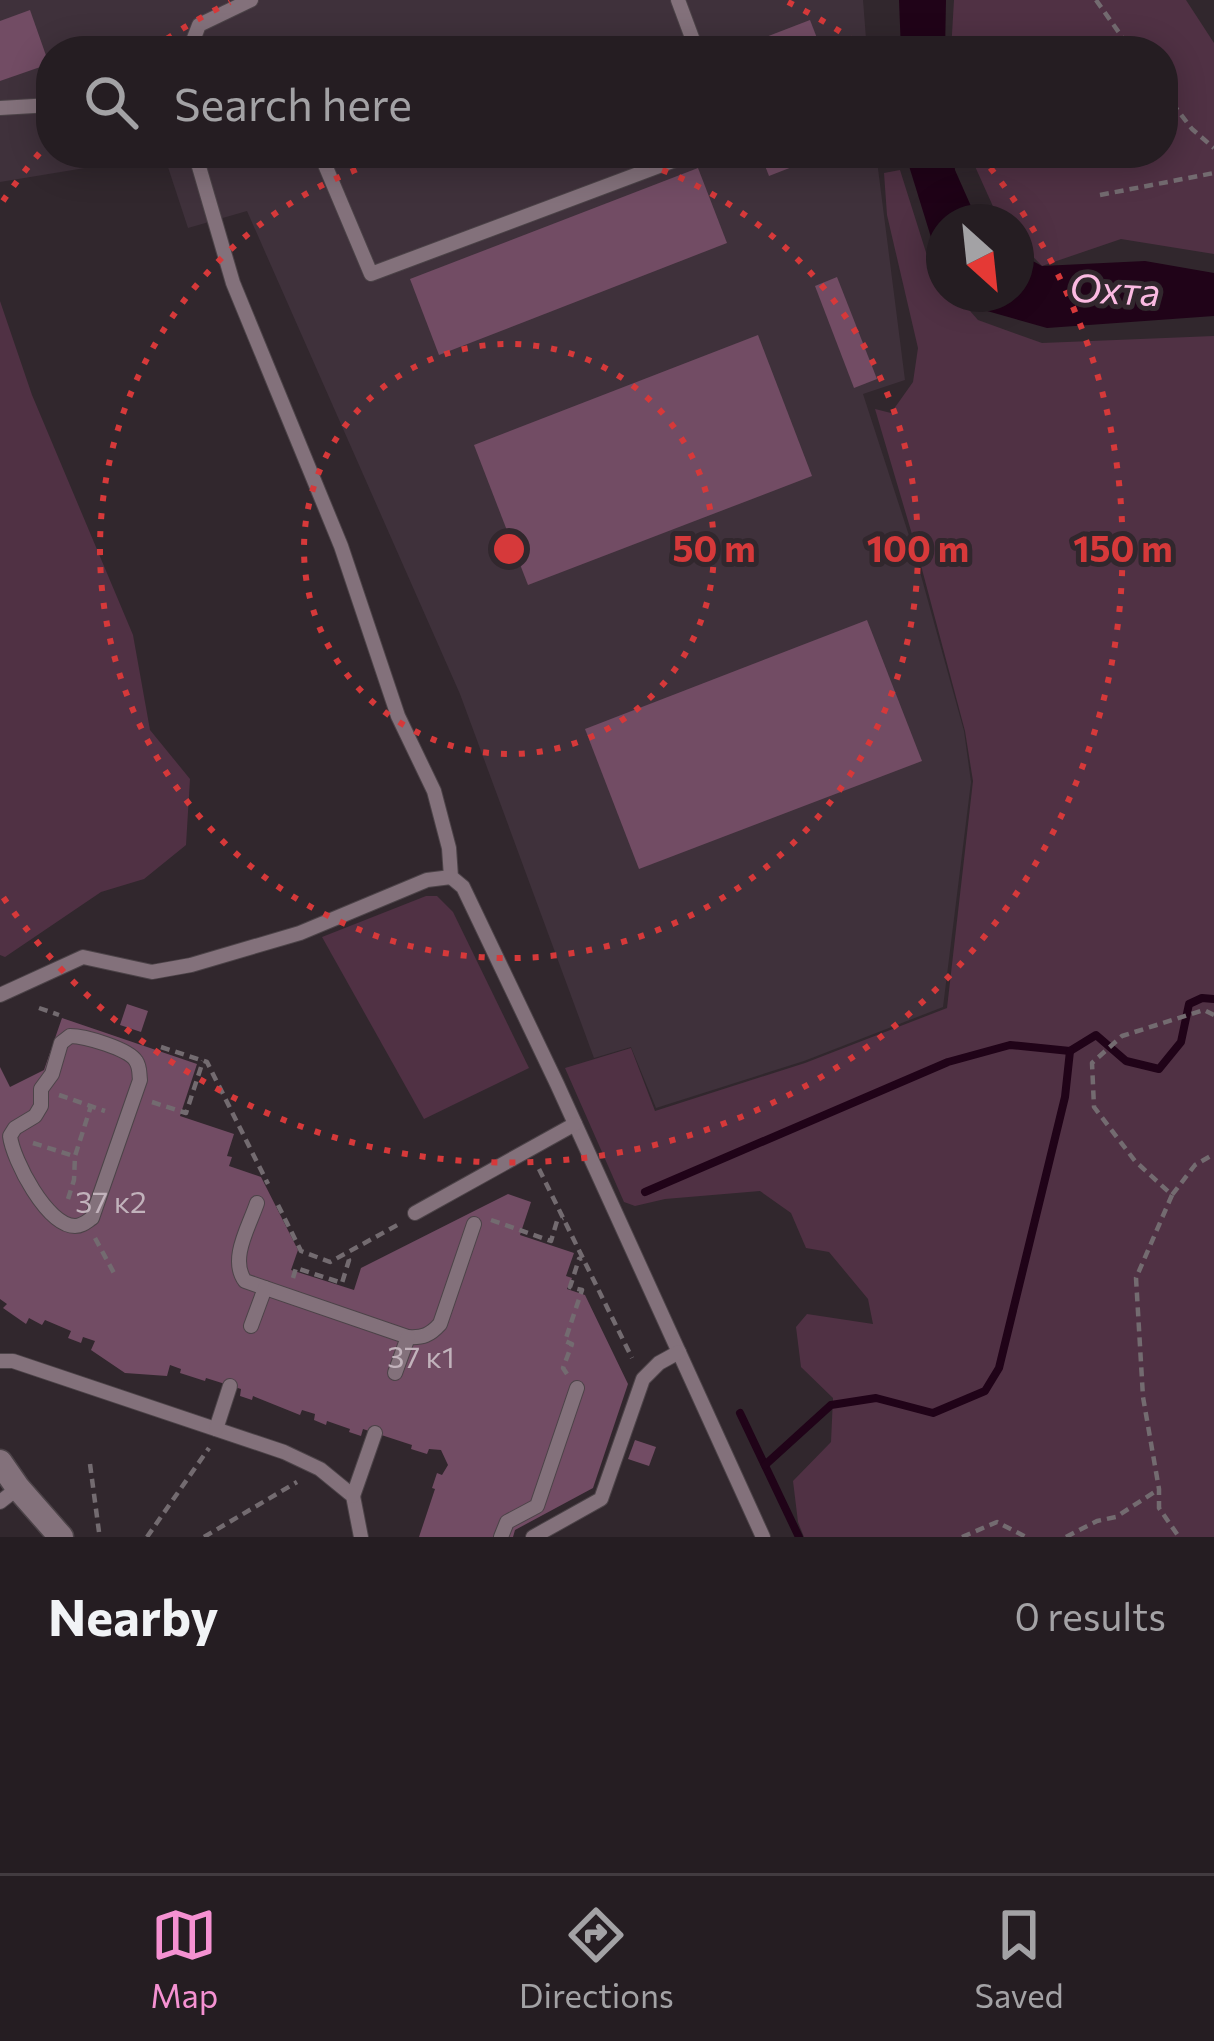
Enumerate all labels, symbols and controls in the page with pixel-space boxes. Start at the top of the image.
search box [36,36,1178,168]
icon: search [78,69,144,135]
text: Search here [174,75,412,130]
north arrow [926,204,1034,312]
water label: Охта [1068,262,1162,314]
text: 50 m [672,525,756,569]
text: 100 m [867,525,969,569]
text: 150 m [1073,525,1173,569]
centre of rings [488,528,530,570]
house number: 37 к2 [75,1182,147,1219]
house number: 37 к1 [387,1337,455,1374]
text: Nearby [48,1584,218,1647]
text: 0 results [1014,1591,1166,1639]
tab: Map [150,1902,218,2015]
tab: Directions [519,1902,674,2015]
tab: Saved [975,1902,1064,2015]

